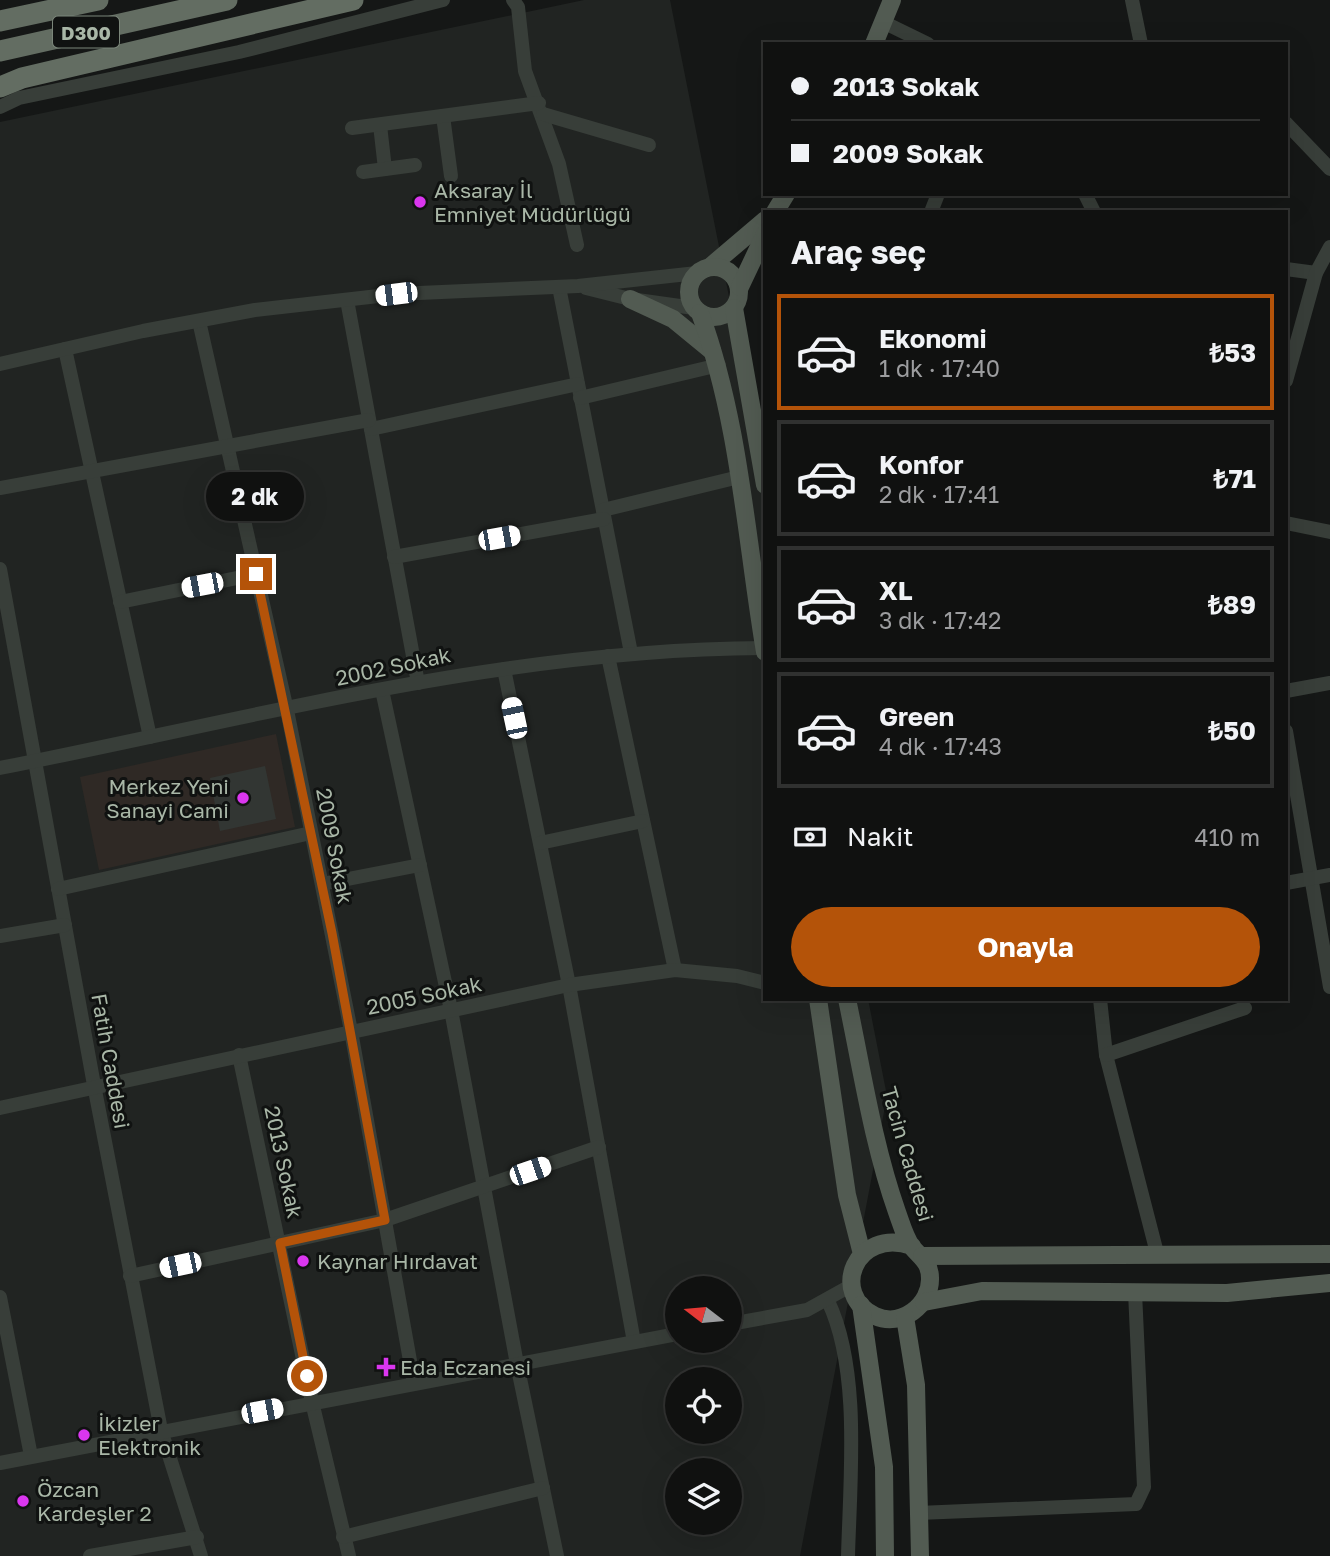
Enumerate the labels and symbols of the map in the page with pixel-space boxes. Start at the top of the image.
road number: D300 [53,16,119,48]
place label: Aksaray İl Emniyet Müdürlüğü [434,177,631,227]
marker: Aksaray İl Emniyet Müdürlüğü [412,194,428,210]
car [374,281,419,307]
callout: 2 dk [207,472,305,522]
car [477,524,522,552]
route end [240,558,272,590]
car [180,571,225,599]
street label: 2002 Sokak [333,641,453,691]
car [500,695,529,741]
place label: Merkez Yeni Sanayi Cami [106,773,229,823]
street label: 2009 Sokak [311,786,359,906]
marker: Merkez Yeni Sanayi Cami [235,790,251,806]
street label: 2005 Sokak [364,970,484,1020]
street label: Fatih Caddesi [86,991,136,1131]
street label: Tacin Caddesi [876,1084,940,1224]
street label: 2013 Sokak [259,1103,309,1221]
car [507,1154,554,1188]
place label: Kaynar Hırdavat [317,1248,478,1274]
car [158,1250,203,1280]
marker: Kaynar Hırdavat [295,1253,311,1269]
north arrow [665,1276,742,1353]
place label: Eda Eczanesi [400,1354,531,1380]
marker: Eda Eczanesi [378,1359,394,1375]
route start [291,1360,323,1392]
car [240,1397,285,1425]
place label: İkizler Elektronik [98,1410,201,1460]
marker: İkizler Elektronik [76,1427,92,1443]
place label: Özcan Kardeşler 2 [37,1476,152,1526]
marker: Özcan Kardeşler 2 [15,1493,31,1509]

